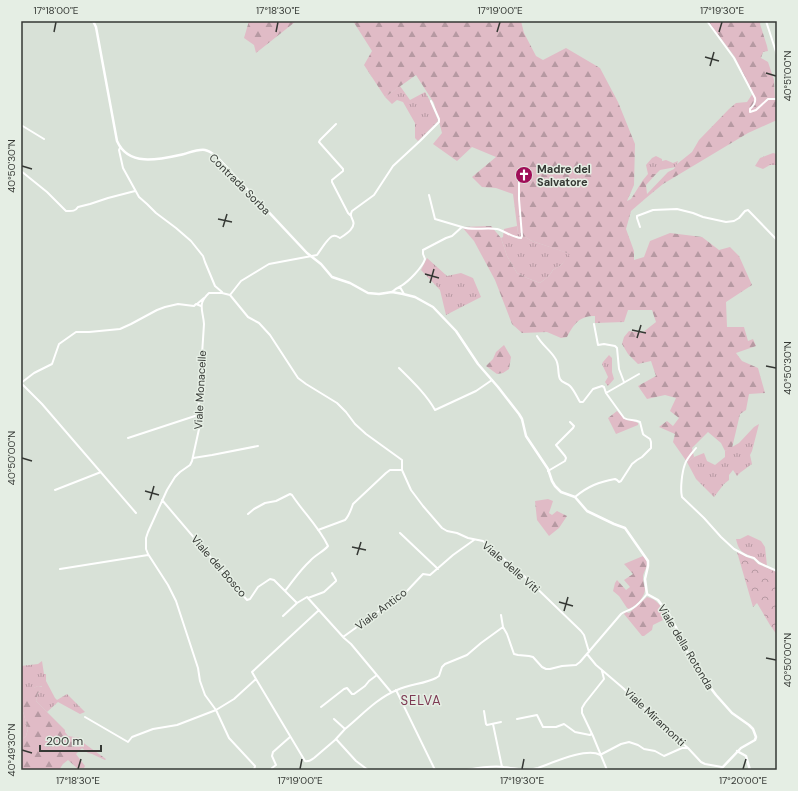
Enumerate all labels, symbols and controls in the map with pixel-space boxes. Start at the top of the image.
text: 17°18'00"E [34,4,79,17]
text: 17°18'30"E [256,4,300,17]
text: 17°19'00"E [477,4,523,17]
text: 17°19'30"E [700,4,744,17]
text: 40°51'00"N [781,51,794,101]
text: 40°50'30"N [5,139,18,193]
street label: Contrada Sorba [207,151,274,218]
place label: Madre del Salvatore [537,162,591,189]
church icon: Madre del Salvatore [514,165,534,185]
text: 40°50'30"N [781,341,794,395]
street label: Viale Monacelle [191,350,209,430]
text: 40°50'00"N [5,431,18,485]
street label: Viale del Bosco [188,532,250,600]
street label: Viale delle Viti [479,538,543,596]
street label: Viale Antico [352,585,410,633]
street label: Viale della Rotonda [655,602,717,692]
text: 40°50'00"N [781,633,794,687]
street label: Viale Miramonti [621,685,689,749]
district label: SELVA [400,692,442,709]
text: 40°49'30"N [5,723,18,776]
scale bar [40,727,101,753]
text: 200 m [46,733,83,749]
text: 17°18'30"E [56,774,100,787]
text: 17°19'00"E [277,774,323,787]
text: 17°19'30"E [500,774,544,787]
text: 17°20'00"E [719,774,767,787]

